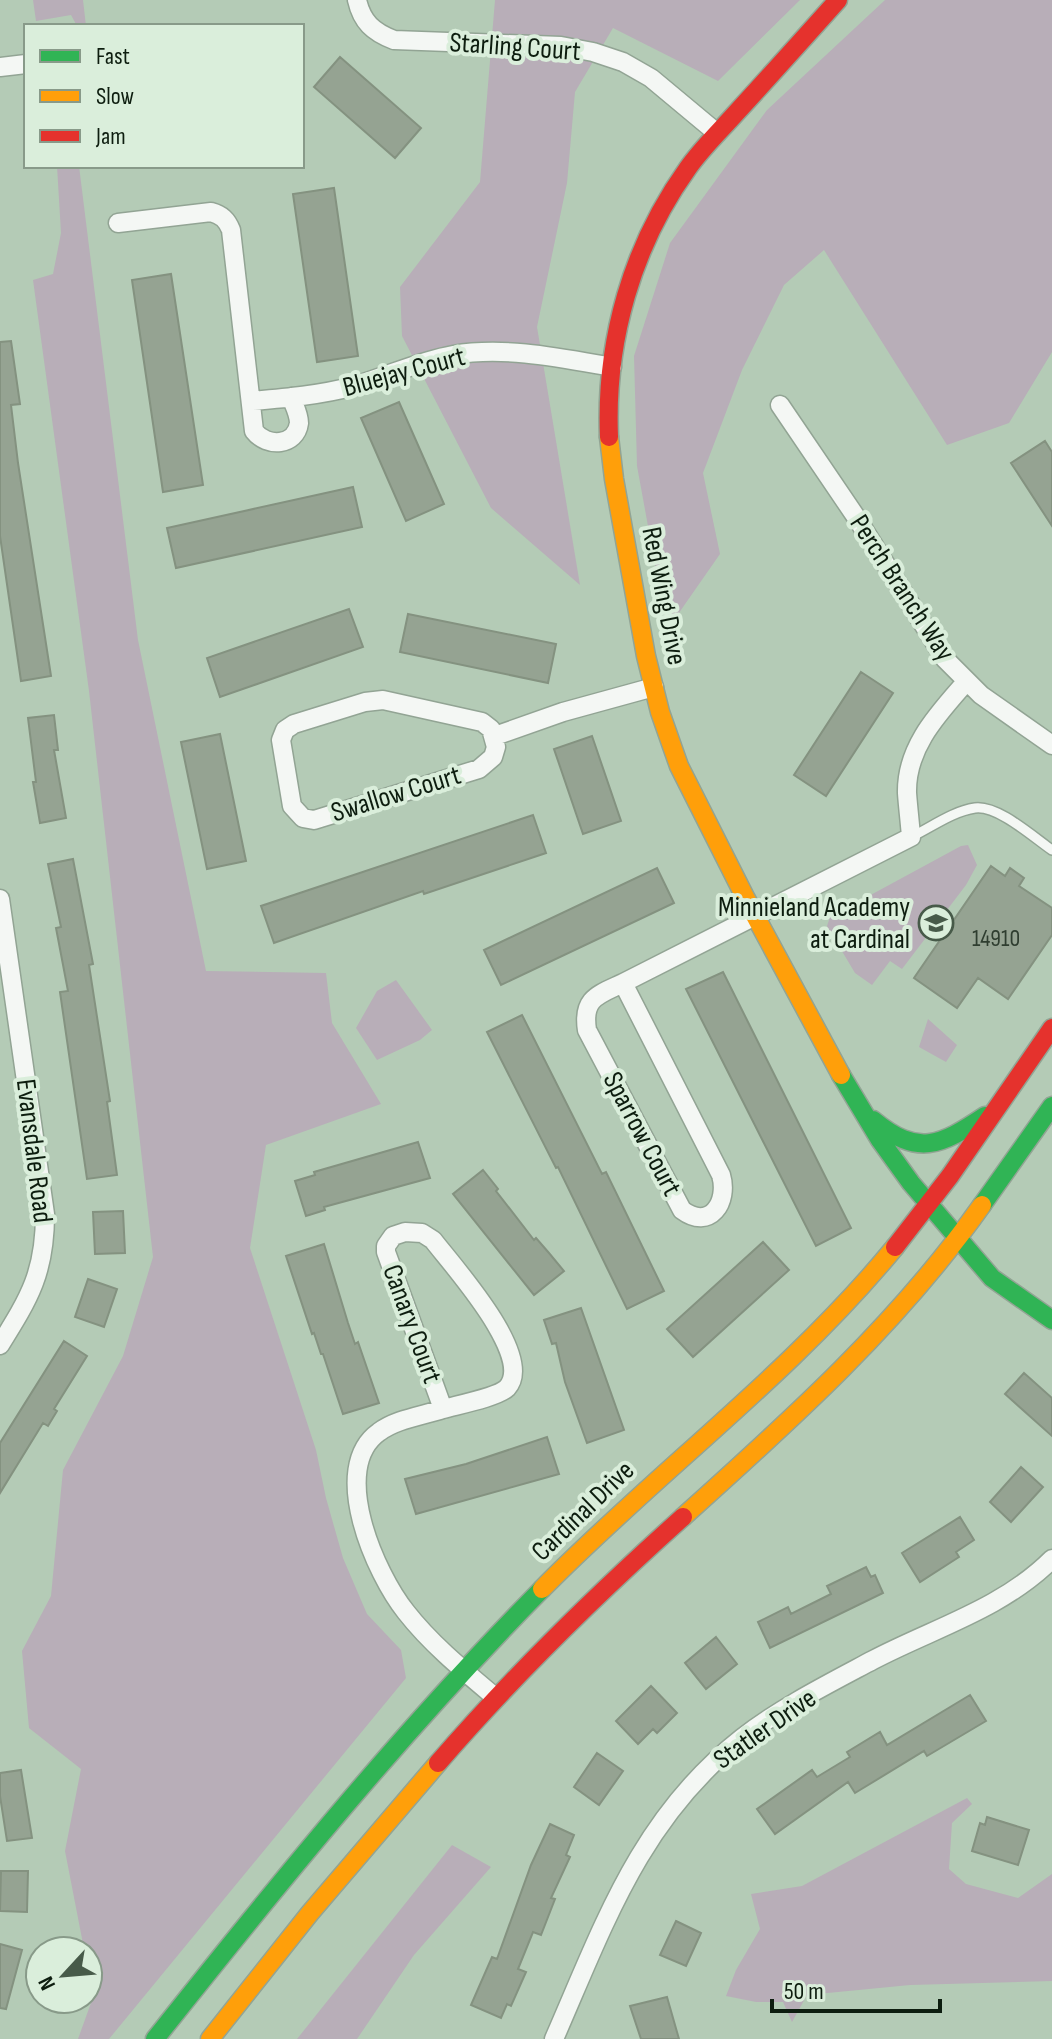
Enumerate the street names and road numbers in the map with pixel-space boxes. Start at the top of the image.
street label: Starling Court [448,26,582,68]
street label: Bluejay Court [339,340,469,404]
street label: Perch Branch Way [843,509,962,667]
street label: Red Wing Drive [634,524,694,668]
street label: Swallow Court [327,759,465,829]
street label: Sparrow Court [596,1067,688,1201]
street label: Evansdale Road [9,1077,59,1225]
street label: Canary Court [375,1260,449,1388]
street label: Cardinal Drive [525,1454,641,1568]
street label: Statler Drive [707,1682,823,1776]

